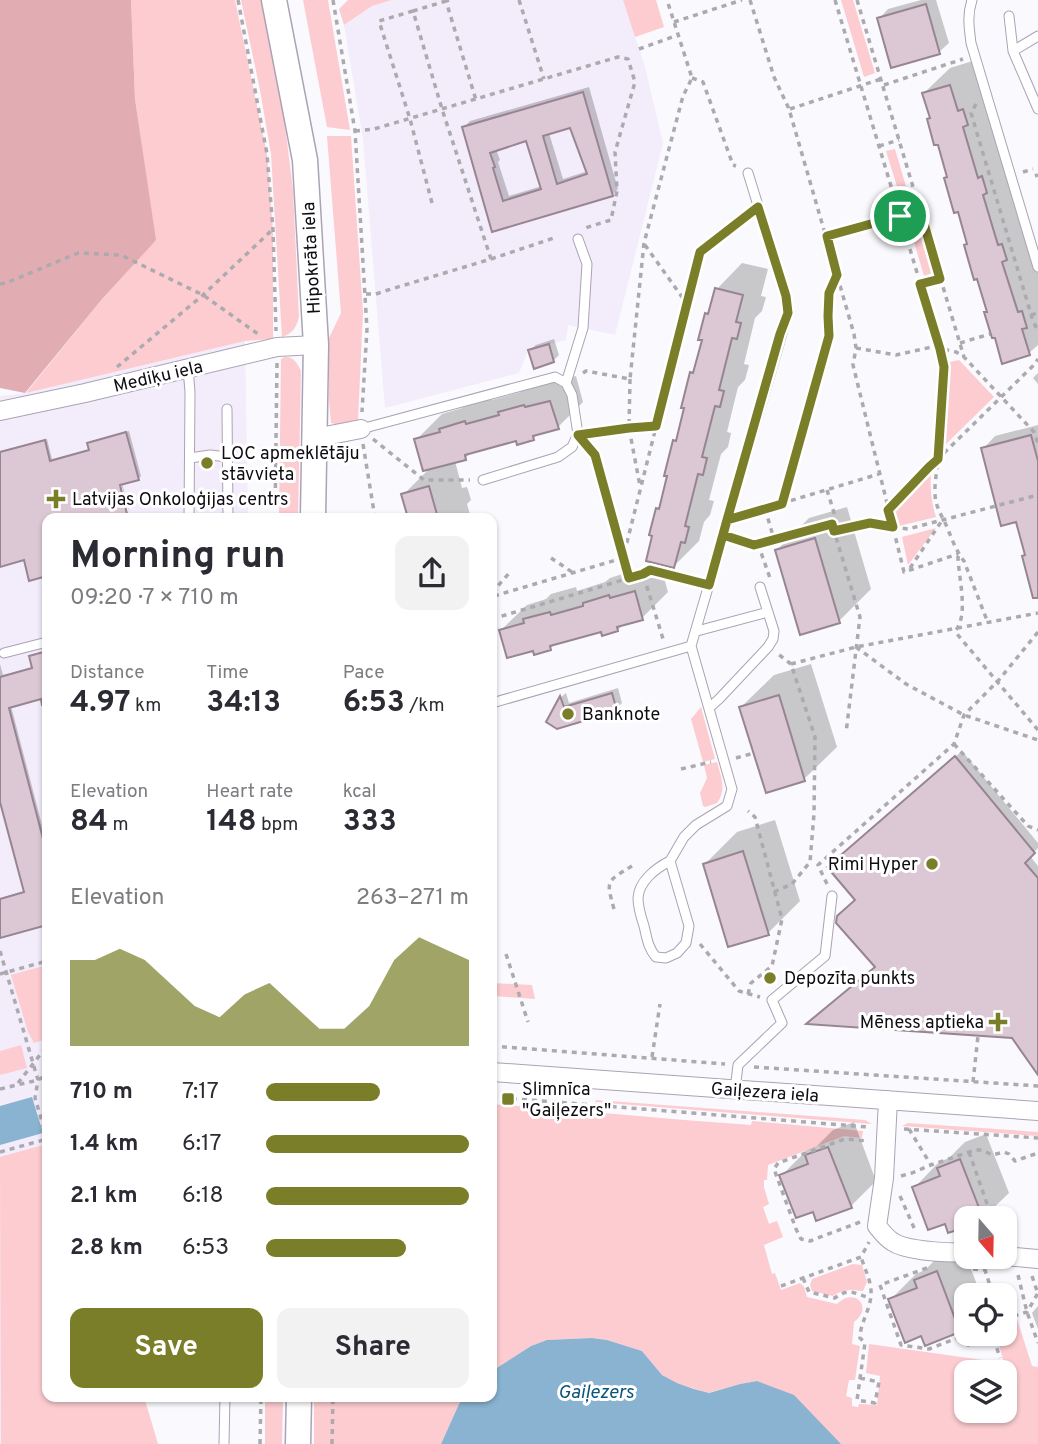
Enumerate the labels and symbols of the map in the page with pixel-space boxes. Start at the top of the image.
pin [870,186,930,246]
street label: Hipokrāta iela [298,201,327,315]
street label: Mediķu iela [111,356,205,399]
place label: LOC apmeklētāju stāvvieta [221,443,360,487]
marker: LOC apmeklētāju stāvvieta [199,455,215,471]
marker: Latvijas Onkoloģijas centrs [46,489,66,509]
place label: Latvijas Onkoloģijas centrs [72,489,288,512]
place label: Banknote [582,704,660,727]
marker: Banknote [560,706,576,722]
place label: Rimi Hyper [828,854,918,877]
marker: Rimi Hyper [924,856,940,872]
place label: Depozīta punkts [784,968,915,991]
marker: Depozīta punkts [762,970,778,986]
place label: Mēness aptieka [860,1012,984,1035]
marker: Mēness aptieka [990,1014,1006,1030]
street label: Gaiļezera iela [710,1078,820,1109]
place label: Slimnīca "Gaiļezers" [522,1079,611,1123]
marker: Slimnīca "Gaiļezers" [500,1091,516,1107]
north arrow [954,1206,1017,1269]
water label: Gaiļezers [558,1381,634,1405]

